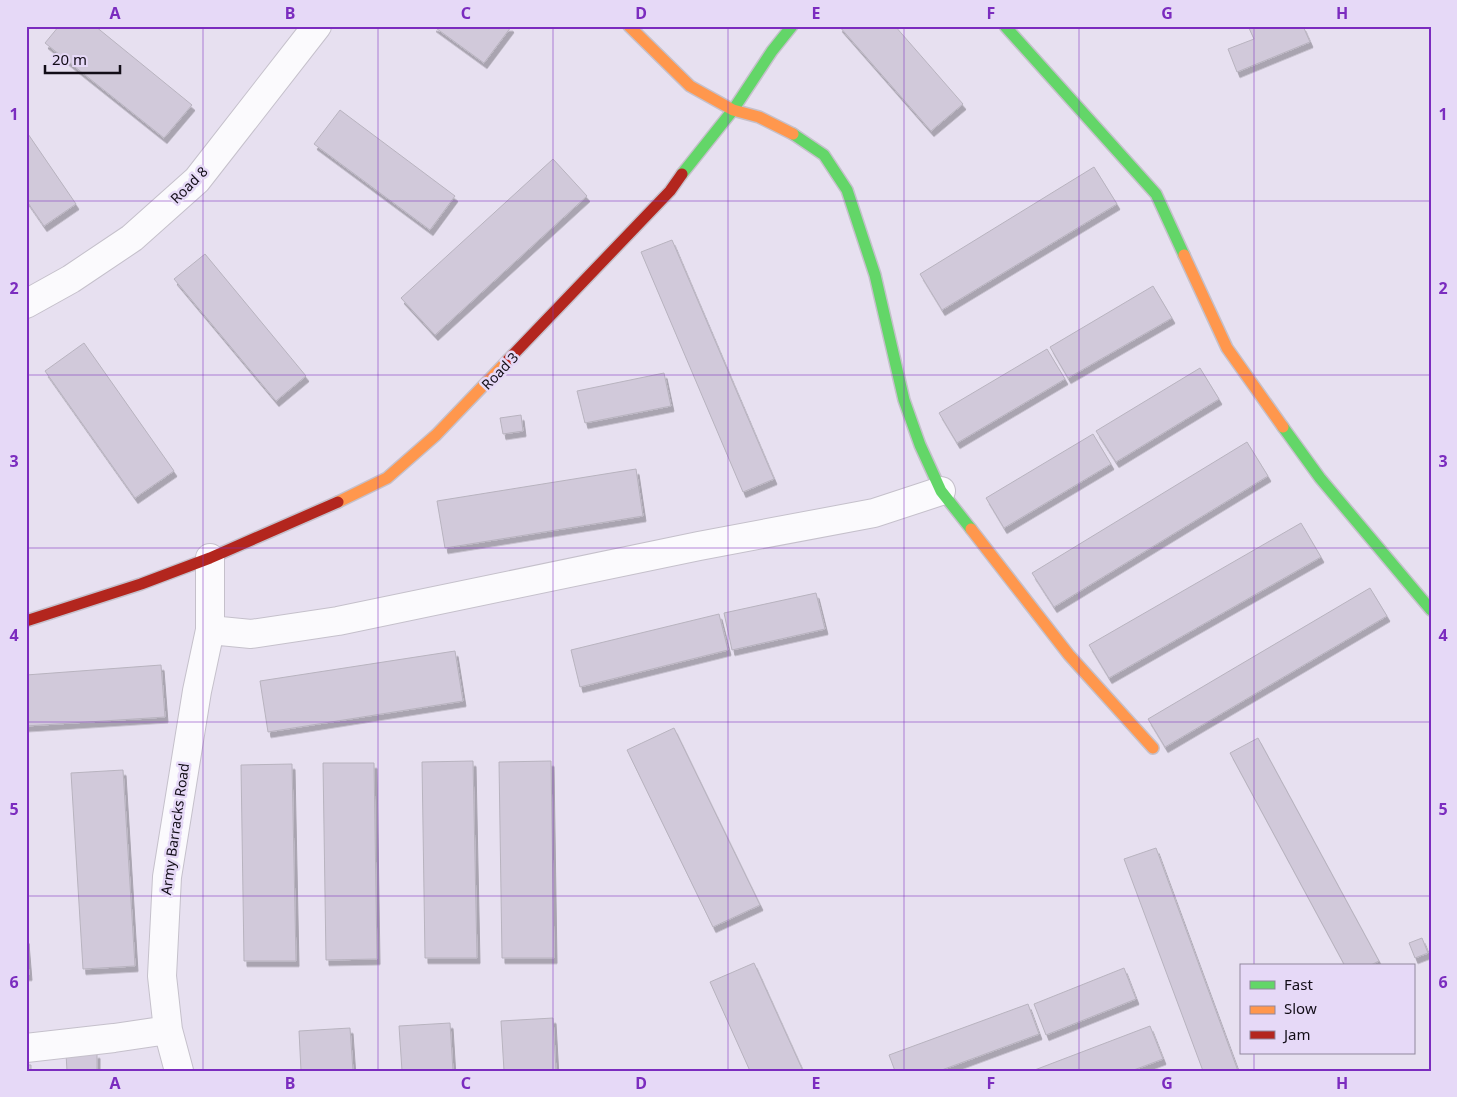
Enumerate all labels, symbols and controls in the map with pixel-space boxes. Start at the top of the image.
text: A [109,2,121,24]
text: B [285,2,295,24]
text: C [461,2,471,24]
text: D [635,2,647,24]
text: E [812,2,821,24]
text: F [987,2,995,24]
text: G [1161,2,1173,24]
text: H [1336,2,1348,24]
scale bar [45,42,120,74]
text: 20 m [52,49,87,69]
text: 1 [9,103,19,125]
text: 1 [1438,103,1448,125]
street label: Road 8 [166,162,211,207]
text: 2 [9,277,19,299]
text: 2 [1438,277,1448,299]
street label: Road 3 [477,348,522,394]
text: 3 [9,450,19,472]
text: 3 [1438,450,1448,472]
text: 4 [9,624,19,646]
text: 4 [1438,624,1448,646]
street label: Army Barracks Road [156,762,193,896]
text: 5 [9,798,19,820]
text: 5 [1438,798,1448,820]
legend [1240,964,1414,1054]
text: 6 [9,971,19,993]
text: 6 [1438,971,1448,993]
text: Fast [1284,974,1313,994]
text: Slow [1284,998,1317,1018]
text: Jam [1282,1024,1311,1044]
text: A [109,1072,121,1094]
text: B [285,1072,295,1094]
text: C [461,1072,471,1094]
text: D [635,1072,647,1094]
text: E [812,1072,821,1094]
text: F [987,1072,995,1094]
text: G [1161,1072,1173,1094]
text: H [1336,1072,1348,1094]

